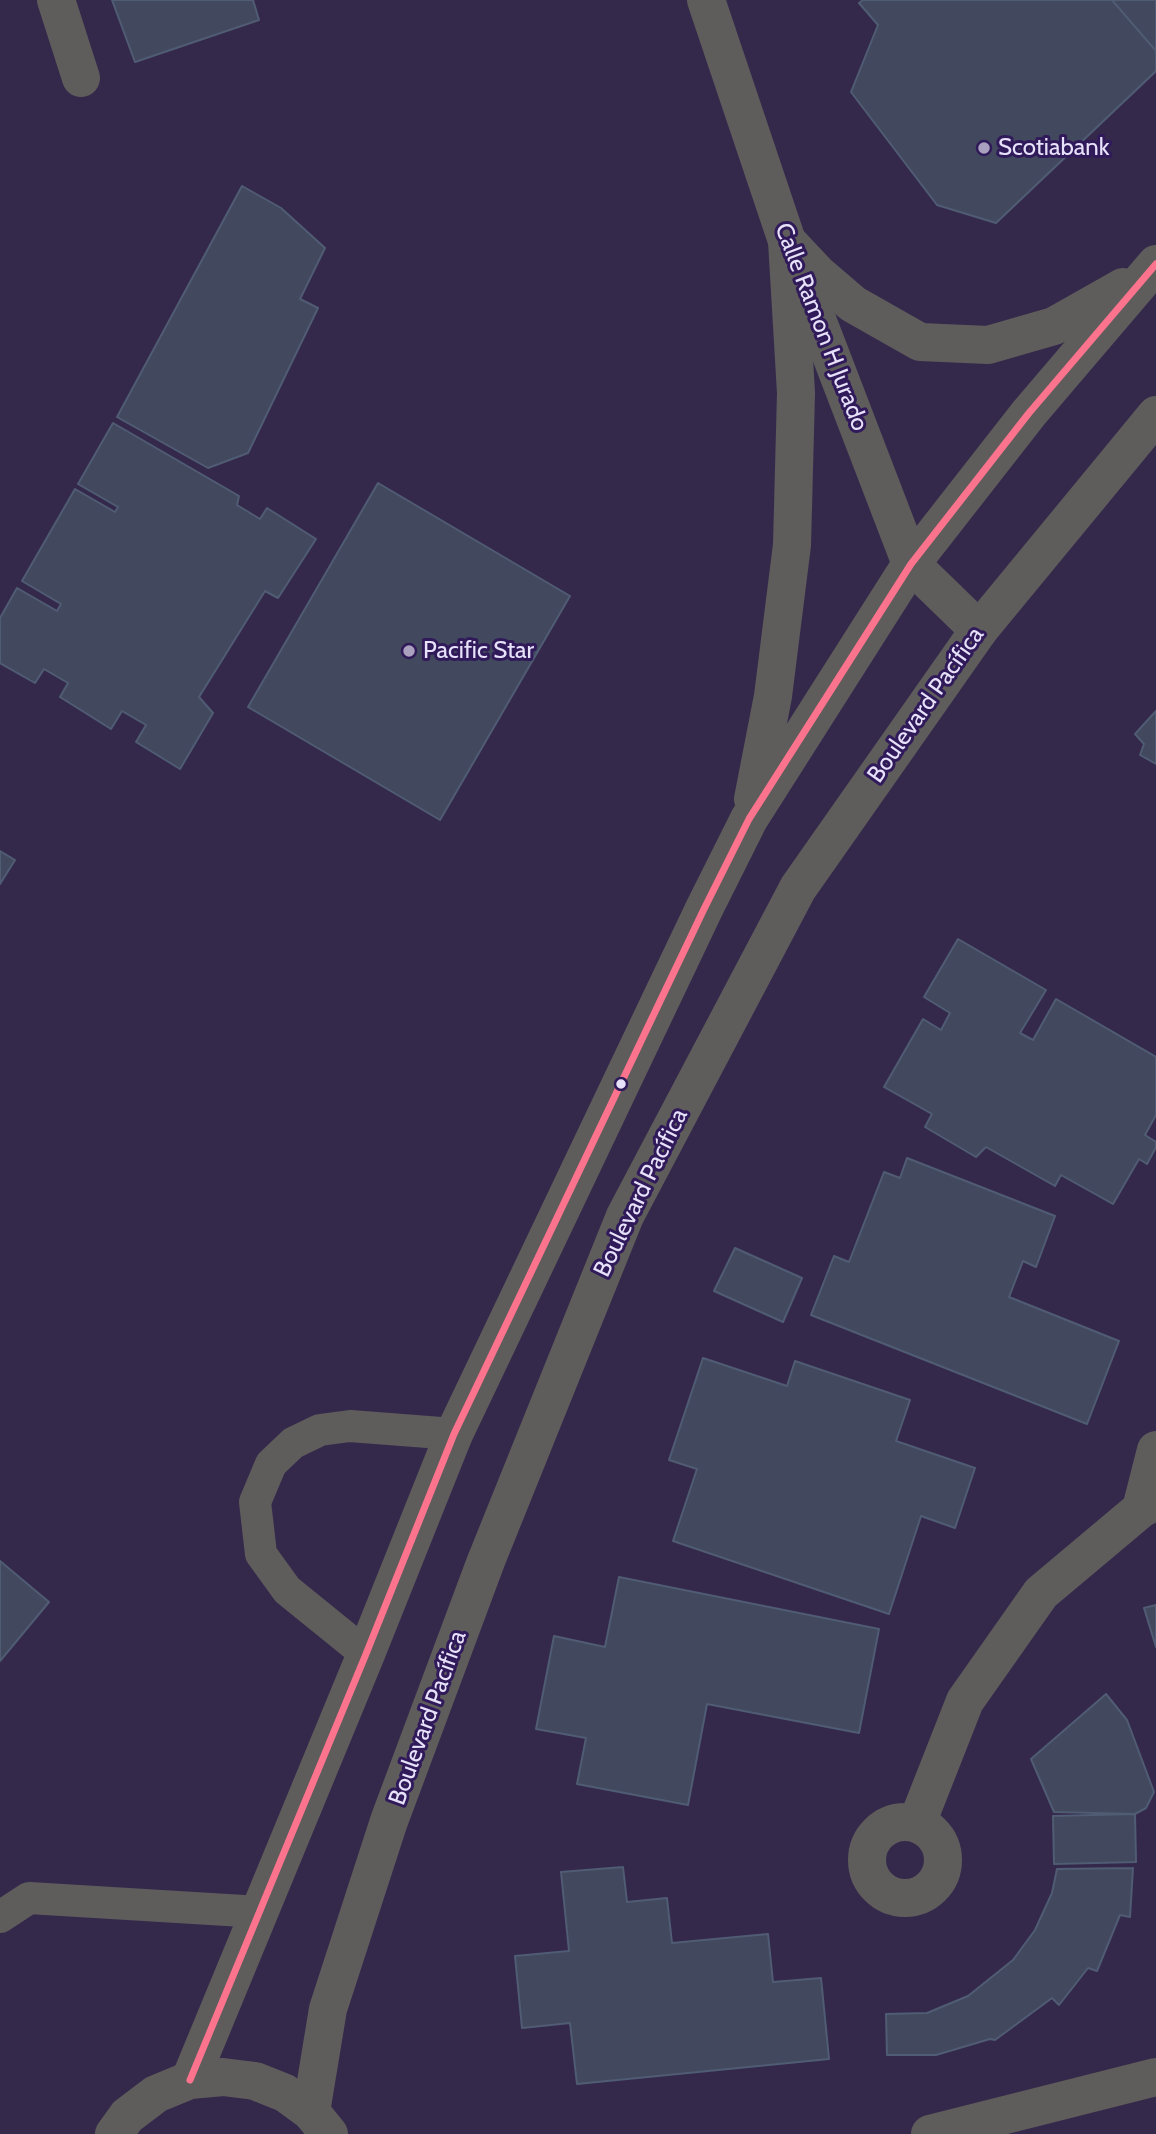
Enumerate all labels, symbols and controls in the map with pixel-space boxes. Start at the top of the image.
place label: Scotiabank [998,134,1109,162]
marker: Scotiabank [976,140,992,156]
street label: Calle Ramon H Jurado [768,219,874,435]
street label: Boulevard Pacífica [862,622,990,788]
place label: Pacific Star [423,637,534,665]
marker: Pacific Star [401,643,417,659]
unlabelled marker [614,1077,628,1091]
street label: Boulevard Pacífica [588,1104,694,1282]
street label: Boulevard Pacífica [383,1627,473,1809]

